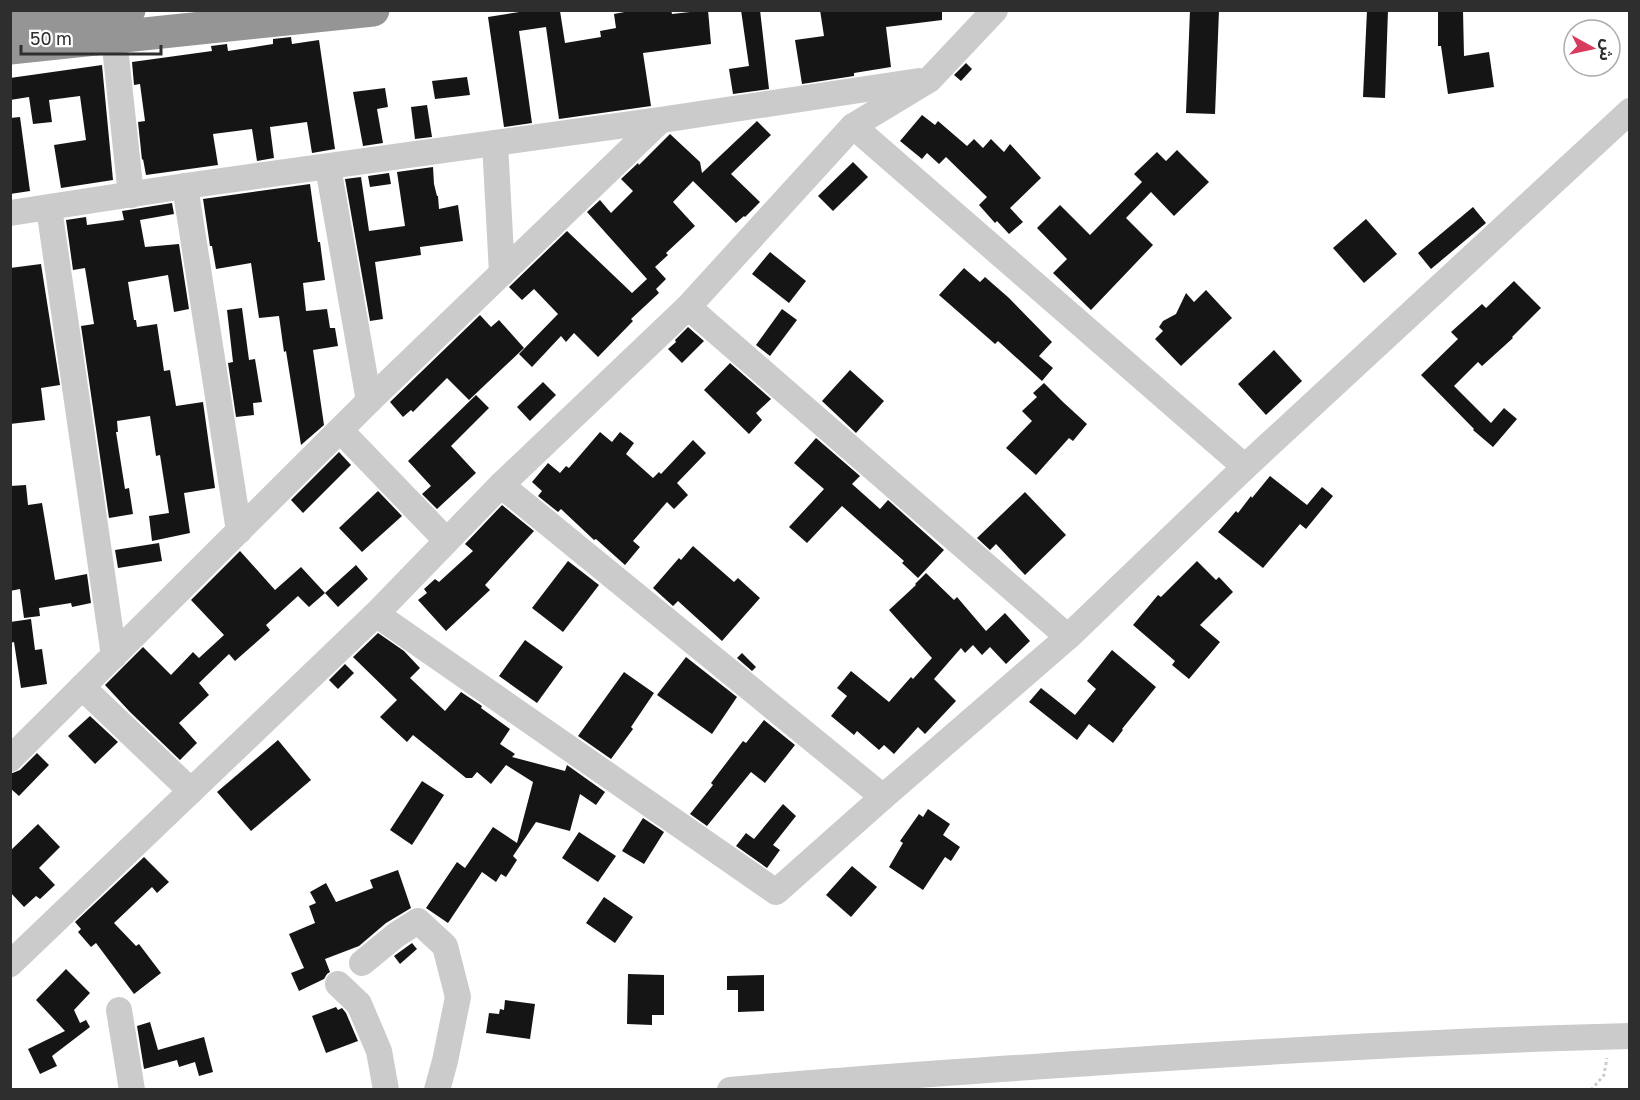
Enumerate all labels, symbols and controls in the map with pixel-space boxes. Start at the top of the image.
scale bar [21,18,160,56]
north arrow [1562,18,1622,78]
text: 50 m [30,27,72,49]
text: ش [1595,38,1618,62]

